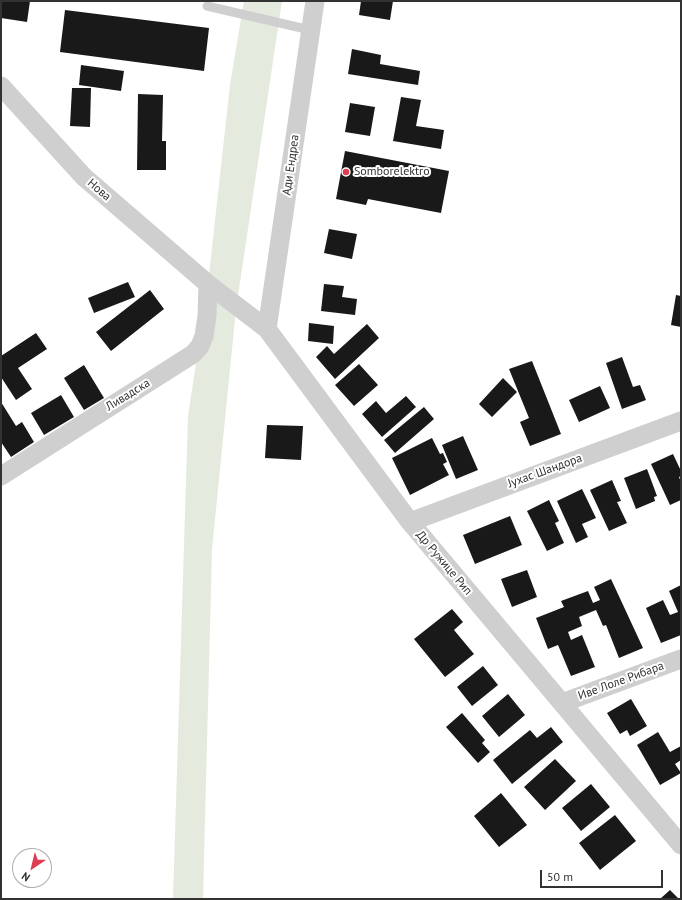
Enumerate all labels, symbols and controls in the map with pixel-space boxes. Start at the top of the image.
street label: Ади Ендреа [280,134,302,196]
place label: Somborelektro [354,165,430,179]
marker: Somborelektro [341,167,351,177]
street label: Нова [84,176,114,204]
street label: Ливадска [103,376,153,414]
street label: Јухас Шандора [506,451,584,491]
street label: Др Ружице Рип [413,528,475,598]
street label: Иве Лоле Рибара [576,659,666,703]
north arrow [12,848,52,888]
scale bar [542,862,665,888]
text: N [19,869,33,885]
text: 50 m [547,869,573,884]

